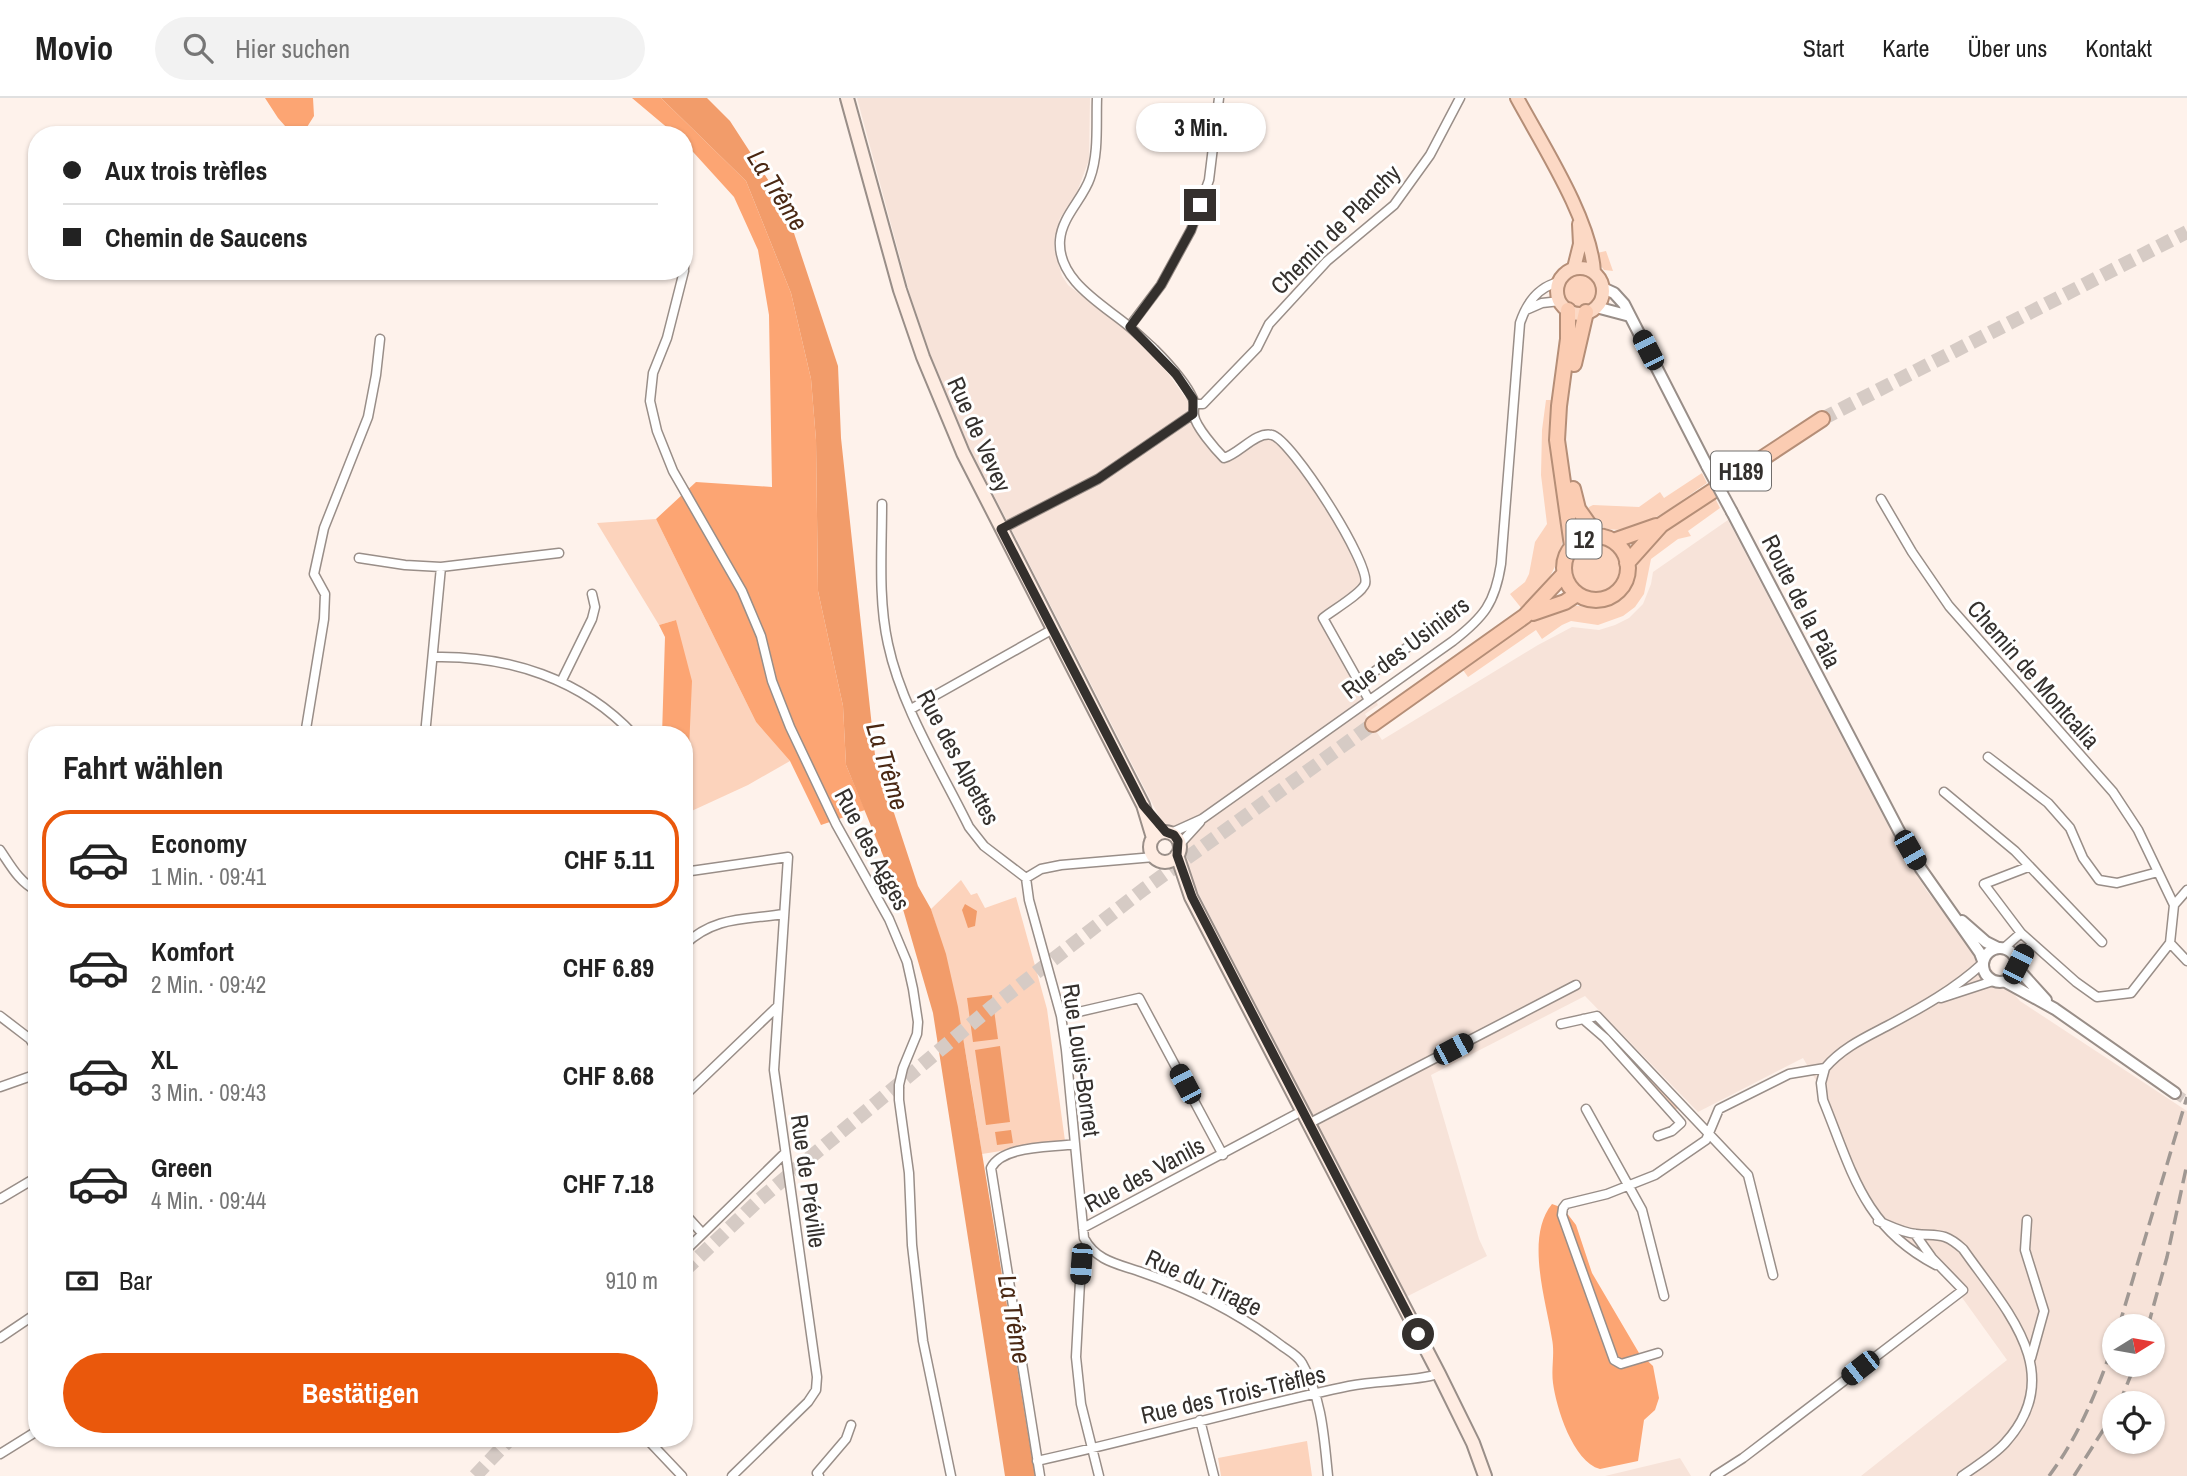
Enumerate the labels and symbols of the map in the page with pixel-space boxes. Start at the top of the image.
callout: 3 Min. [1135,104,1265,153]
water label: La Trême [739,143,817,237]
street label: Chemin de Planchy [1263,157,1407,301]
route end [1184,189,1216,221]
car [1630,327,1667,373]
street label: Rue de Vevey [940,372,1020,497]
road number: H189 [1711,452,1771,490]
road number: 12 [1566,520,1602,559]
street label: Route de la Pâla [1755,529,1849,673]
street label: Rue des Usiniers [1335,588,1475,706]
street label: Chemin de Montcalia [1961,593,2107,755]
street label: Rue des Alpettes [910,684,1008,830]
water label: La Trême [858,718,918,814]
street label: Rue des Agges [828,783,918,915]
car [1891,827,1930,873]
car [2000,941,2037,987]
street label: Rue Louis-Bornet [1055,981,1109,1139]
car [1430,1030,1477,1068]
car [1166,1061,1205,1107]
street label: Rue de Préville [784,1112,834,1250]
street label: Rue des Vanils [1078,1129,1210,1219]
street label: Rue du Tirage [1141,1241,1267,1323]
car [1070,1242,1093,1286]
water label: La Trême [990,1272,1040,1366]
north arrow [2102,1314,2165,1377]
route start [1402,1318,1434,1350]
car [1837,1347,1884,1389]
street label: Rue des Trois-Trèfles [1138,1357,1328,1431]

